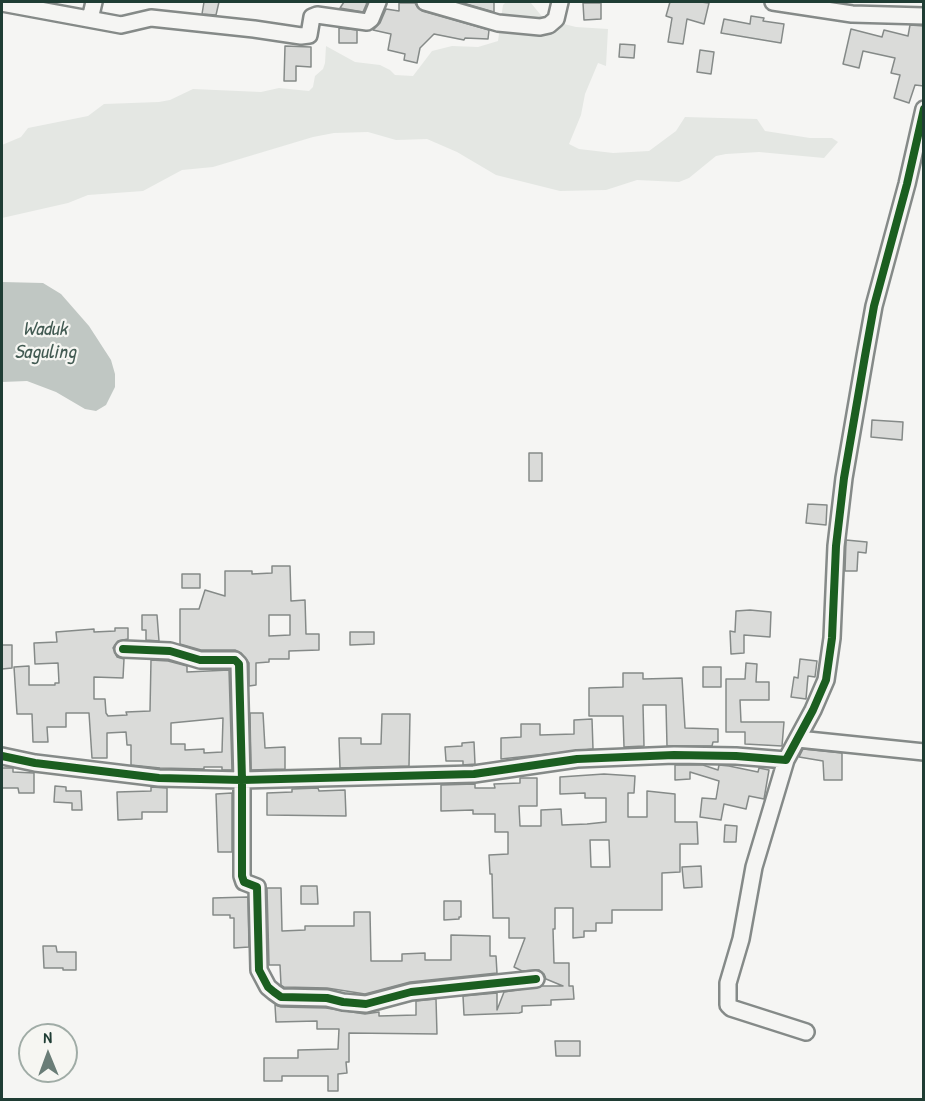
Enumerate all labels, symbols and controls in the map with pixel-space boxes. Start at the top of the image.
water label: Waduk Saguling [14,318,76,365]
north arrow [18,1023,78,1083]
text: N [43,1026,52,1048]

